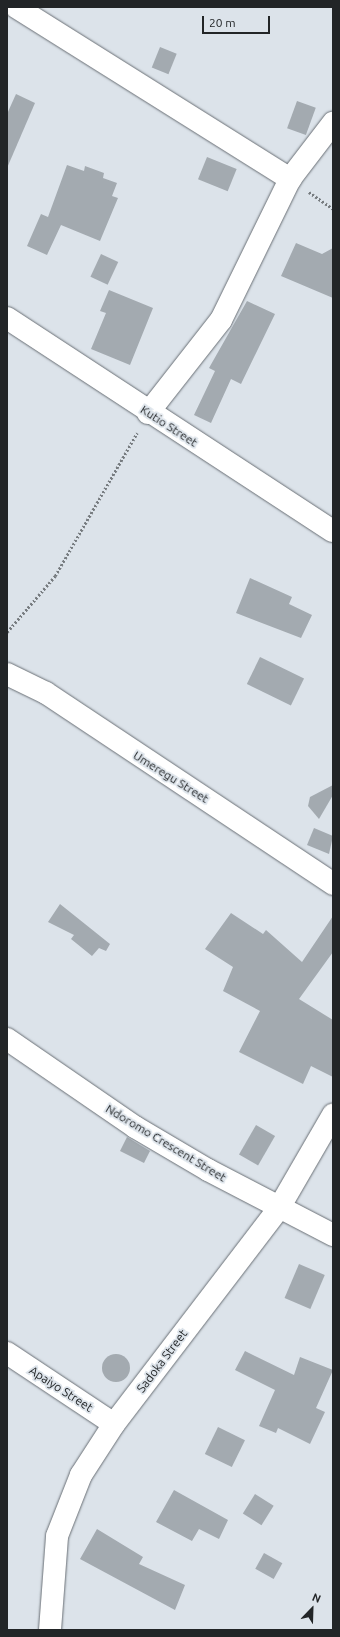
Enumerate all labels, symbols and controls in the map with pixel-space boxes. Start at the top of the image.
scale bar [204,8,272,34]
text: 20 m [209,16,236,29]
street label: Kutio Street [138,402,200,450]
street label: Umeregu Street [131,748,211,806]
street label: Ndoromo Crescent Street [103,1101,229,1185]
street label: Sadoka Street [134,1327,190,1395]
street label: Apaiyo Street [27,1363,95,1415]
north arrow [292,1589,332,1629]
text: N [311,1591,323,1605]

